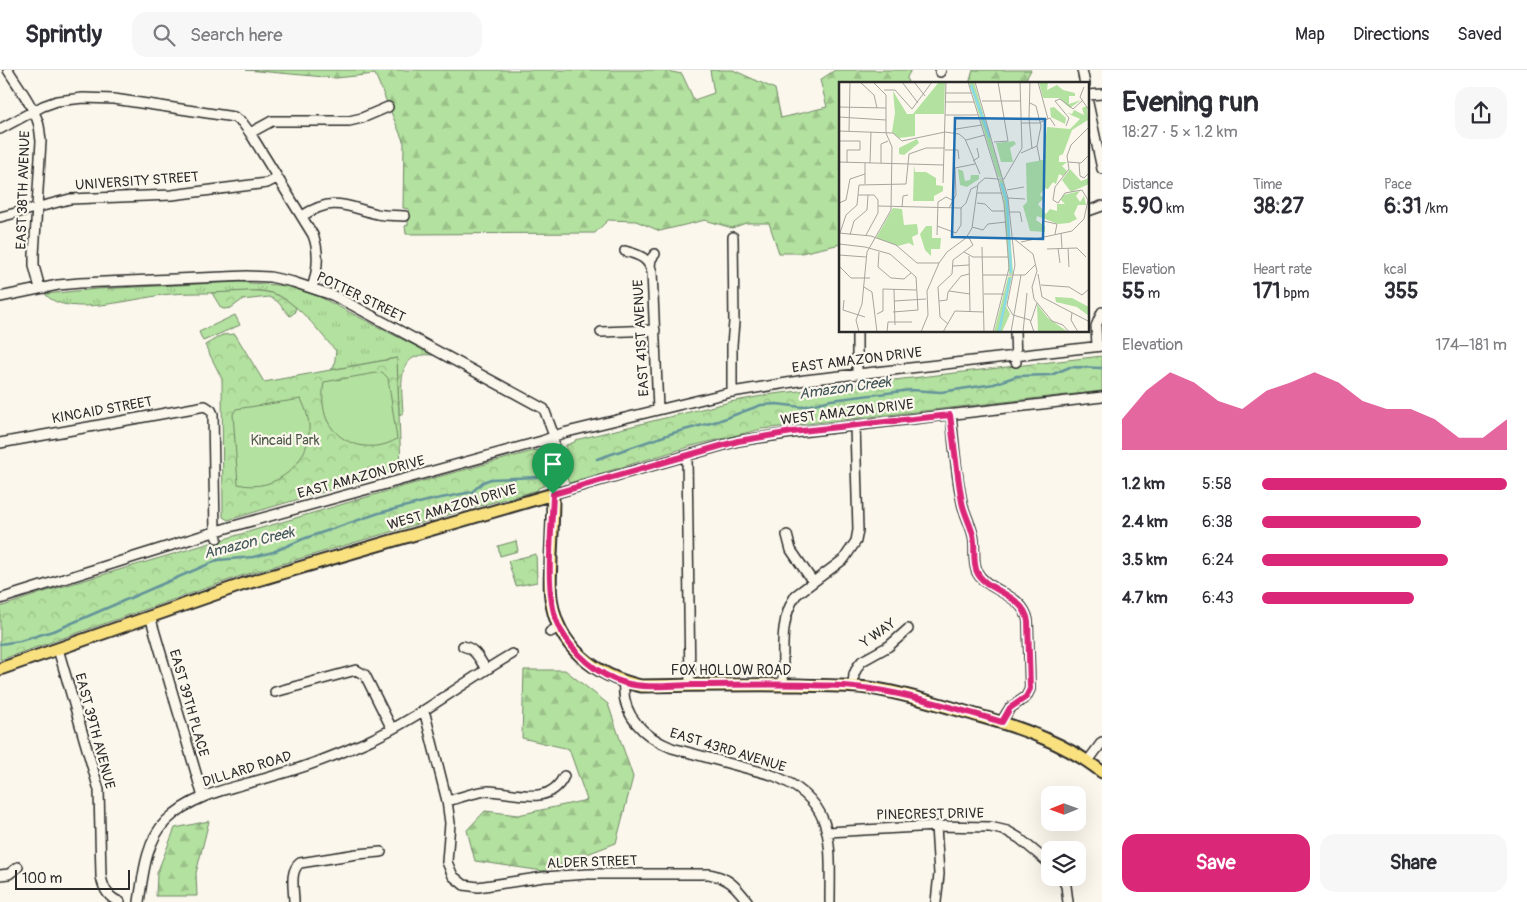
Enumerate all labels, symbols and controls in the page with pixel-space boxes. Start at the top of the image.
search box [132,12,482,57]
text: Sprintly [25,20,102,49]
icon: search [150,21,178,49]
text: Search here [190,23,283,47]
text: Map [1295,23,1325,46]
text: Directions [1353,23,1429,46]
text: Saved [1457,23,1502,46]
inset map [839,82,1090,332]
text: Evening run [1122,85,1259,120]
button: share [1455,87,1507,139]
text: 18:27 · 5 × 1.2 km [1122,122,1238,142]
street label: EAST 38TH AVENUE [12,130,34,250]
street label: UNIVERSITY STREET [75,168,200,194]
text: Distance [1122,176,1173,193]
text: Time [1253,176,1282,193]
text: Pace [1384,176,1412,193]
text: 5.90 [1122,193,1163,220]
text: 38:27 [1253,193,1304,220]
text: 6:31 [1384,193,1422,220]
text: km [1163,200,1184,217]
text: /km [1422,200,1448,217]
text: Elevation [1122,261,1175,278]
text: Heart rate [1253,261,1312,278]
text: kcal [1384,261,1407,278]
street label: POTTER STREET [314,268,409,326]
text: 55 [1122,278,1145,305]
text: 171 [1253,278,1281,305]
text: 355 [1384,278,1418,305]
street label: EAST 41ST AVENUE [629,279,653,397]
text: m [1145,285,1160,302]
text: bpm [1281,285,1309,302]
text: Elevation [1122,335,1183,355]
text: 174–181 m [1435,335,1507,355]
street label: EAST AMAZON DRIVE [791,344,923,376]
water label: Amazon Creek [798,372,894,404]
street label: KINCAID STREET [50,393,154,427]
street label: WEST AMAZON DRIVE [780,395,914,429]
park label: Kincaid Park [250,432,320,449]
pin [532,443,574,494]
icon: arrive [539,450,567,478]
street label: EAST AMAZON DRIVE [296,452,426,502]
text: 1.2 km [1122,474,1165,494]
text: 5:58 [1202,474,1232,494]
street label: WEST AMAZON DRIVE [385,480,519,534]
text: 2.4 km [1122,512,1168,532]
text: 6:38 [1202,512,1233,532]
water label: Amazon Creek [202,522,298,563]
text: 3.5 km [1122,550,1167,570]
text: 6:24 [1202,550,1234,570]
text: 4.7 km [1122,588,1168,608]
text: 6:43 [1202,588,1234,608]
street label: Y WAY [856,615,899,652]
street label: EAST 39TH PLACE [166,647,212,759]
street label: FOX HOLLOW ROAD [671,662,792,679]
street label: EAST 39TH AVENUE [71,671,119,791]
street label: EAST 43RD AVENUE [668,724,788,776]
street label: DILLARD ROAD [200,747,294,791]
north arrow [1041,786,1086,831]
map controls [1041,786,1086,886]
street label: PINECREST DRIVE [876,805,984,823]
button: Save [1122,834,1310,892]
button: Share [1320,834,1507,892]
button: layers [1041,841,1086,886]
street label: ALDER STREET [546,852,638,872]
scale bar [15,867,130,890]
text: 100 m [22,870,62,887]

